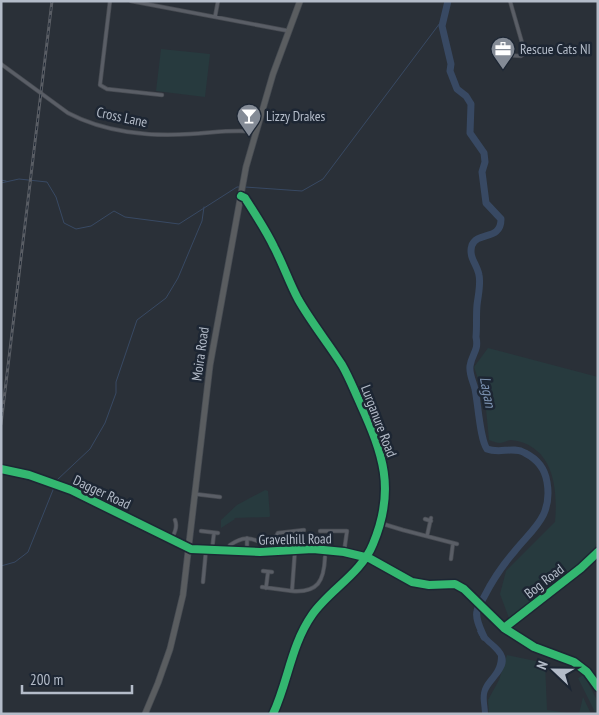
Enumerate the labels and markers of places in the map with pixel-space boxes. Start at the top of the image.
office icon: Rescue Cats NI [490,36,516,70]
place label: Rescue Cats NI [520,40,591,58]
bar icon: Lizzy Drakes [236,103,262,137]
place label: Lizzy Drakes [266,107,326,125]

